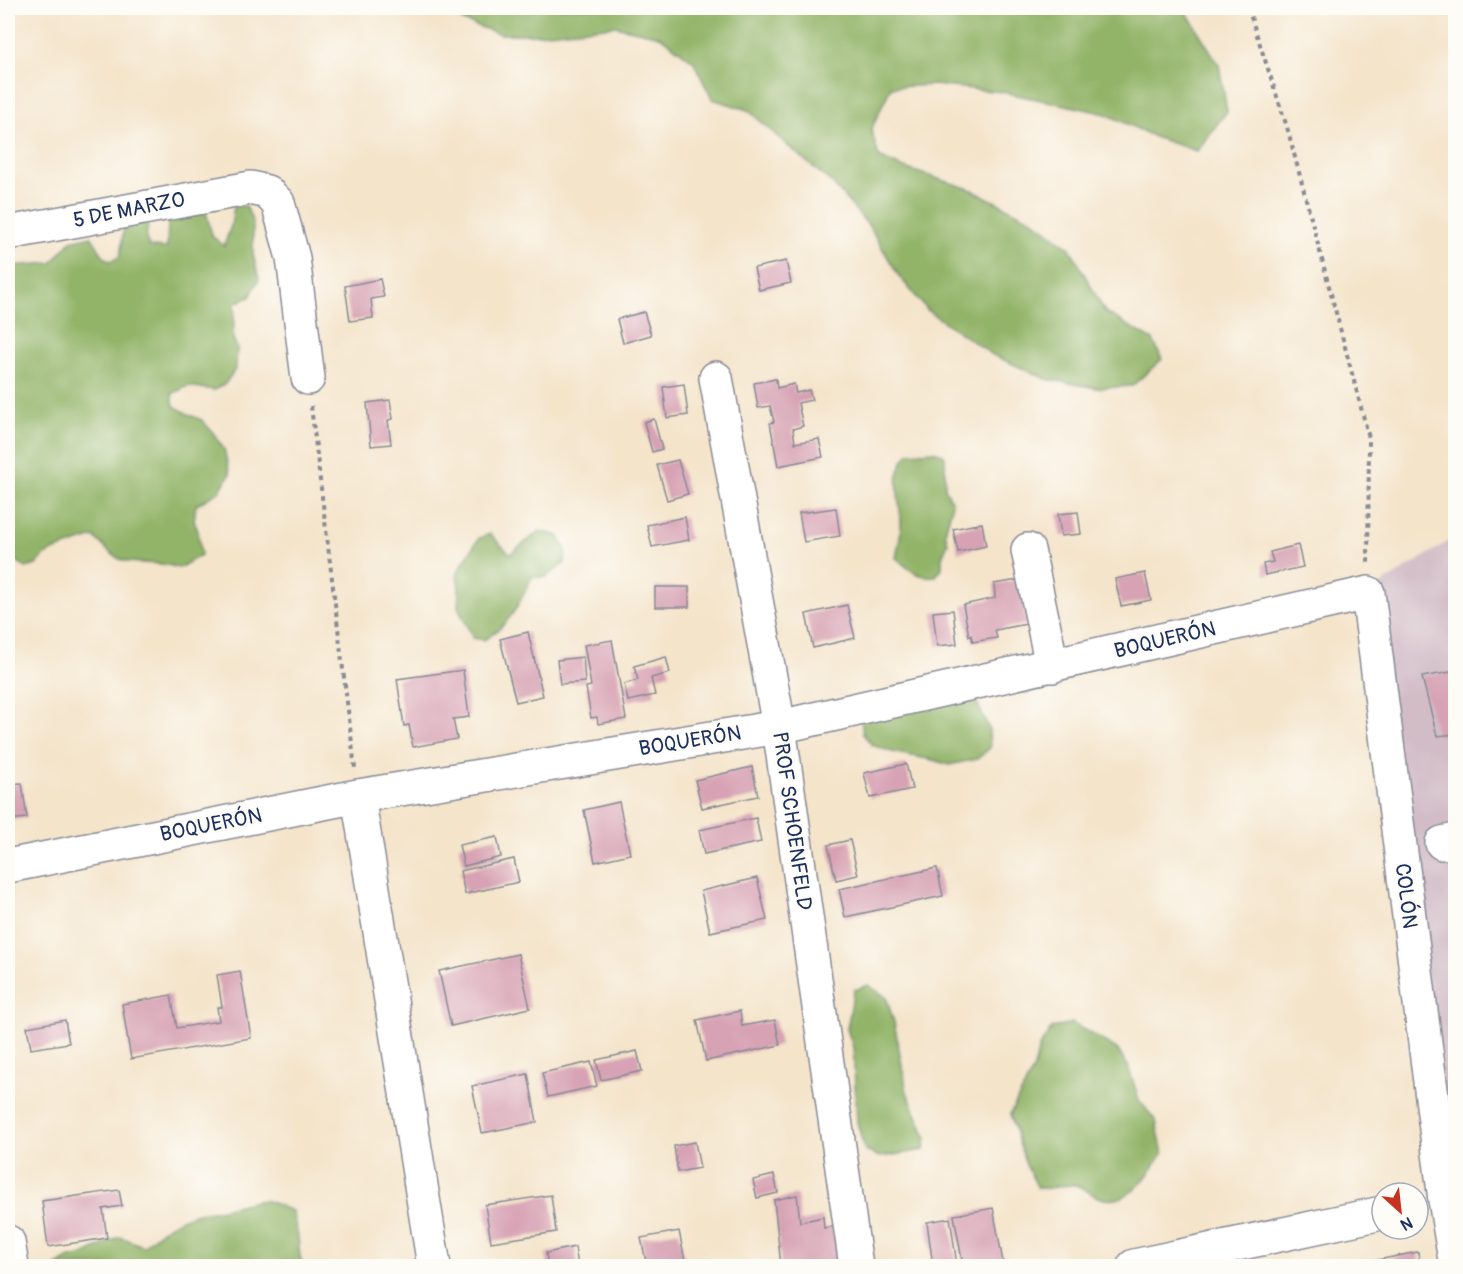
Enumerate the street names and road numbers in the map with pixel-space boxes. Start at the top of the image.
street label: 5 DE MARZO [71,186,187,234]
street label: BOQUERÓN [1111,614,1218,665]
street label: BOQUERÓN [637,719,743,762]
street label: PROF SCHOENFELD [766,730,818,912]
street label: BOQUERÓN [157,801,264,848]
street label: COLÓN [1389,862,1424,930]

